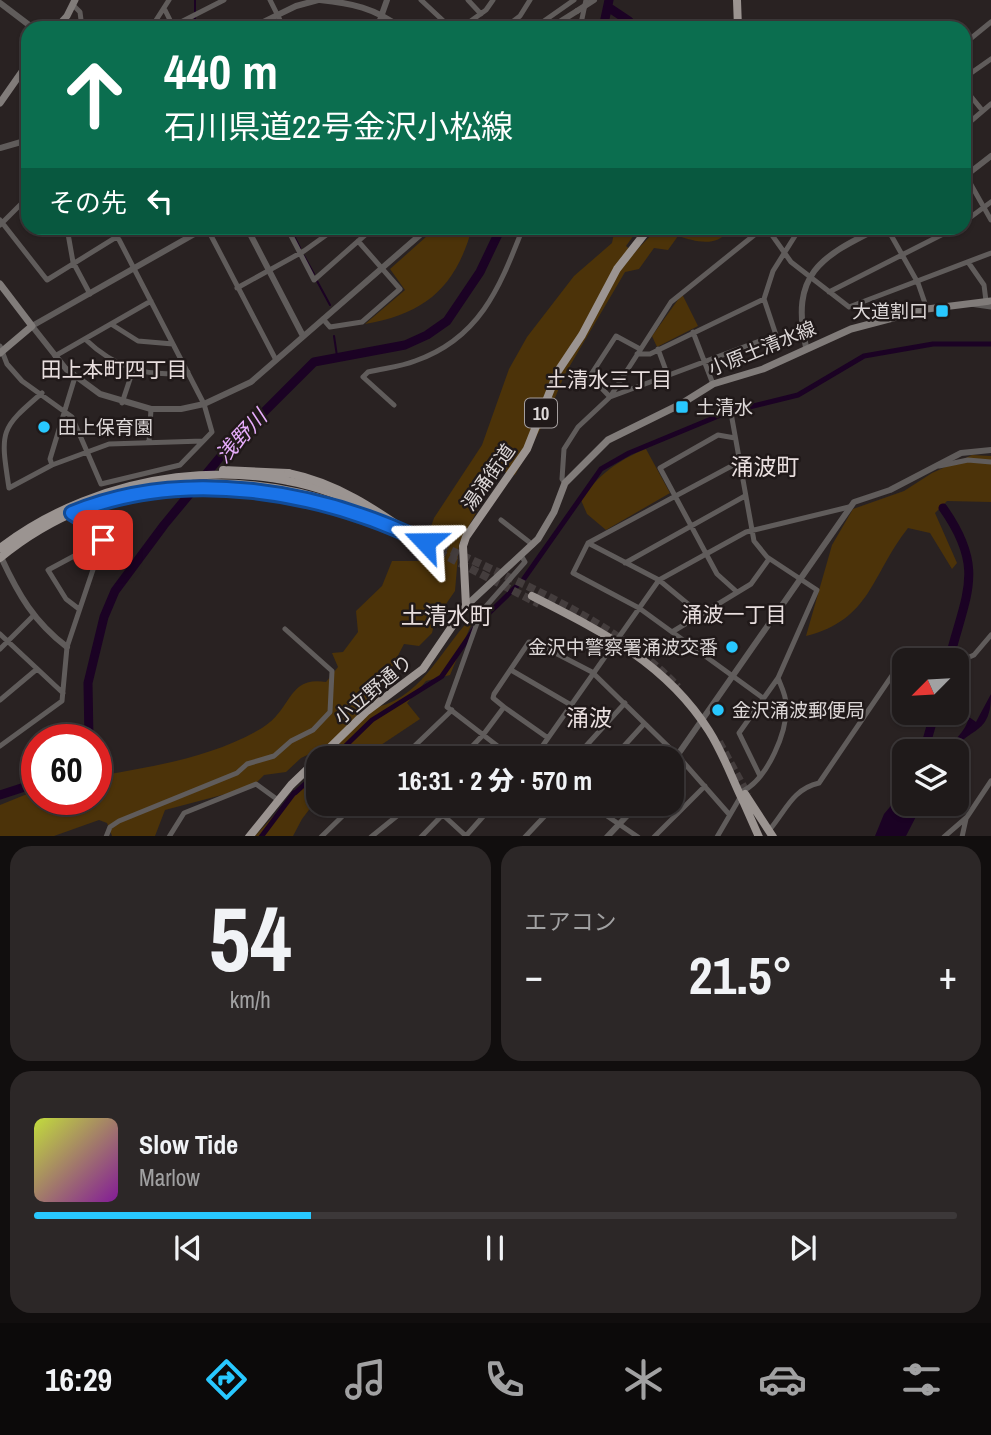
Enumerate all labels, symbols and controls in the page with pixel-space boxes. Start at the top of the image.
text: 440 m [164,38,278,104]
icon: ahead [49,49,140,140]
text: 石川県道22号金沢小松線 [164,105,513,148]
icon: left [141,182,179,220]
text: その先 [49,185,127,220]
place label: 大道割口 [852,298,928,324]
marker: 大道割口 [934,303,950,319]
street label: 小原土清水線 [704,315,820,381]
district label: 田上本町四丁目 [41,355,188,384]
district label: 土清水三丁目 [546,365,672,394]
place label: 土清水 [696,394,753,420]
road number: 10 [525,398,557,428]
marker: 土清水 [674,399,690,415]
water label: 浅野川 [209,402,274,469]
place label: 田上保育園 [58,414,153,440]
marker: 田上保育園 [36,419,52,435]
street label: 湯涌街道 [456,438,520,516]
district label: 涌波町 [731,451,800,482]
position arrow [388,505,462,579]
pin [73,510,133,570]
icon: arrive [84,521,122,559]
district label: 土清水町 [401,600,493,631]
district label: 涌波一丁目 [682,600,787,629]
place label: 金沢中警察署涌波交番 [528,634,718,660]
marker: 金沢中警察署涌波交番 [724,639,740,655]
north arrow [892,648,970,724]
map controls [892,648,969,816]
street label: 小立野通り [328,649,418,729]
place label: 金沢涌波郵便局 [732,697,865,723]
district label: 涌波 [566,702,612,733]
marker: 金沢涌波郵便局 [710,702,726,718]
speed limit sign: 60 [21,724,112,815]
button: layers [892,739,969,816]
text: 16:31 · 2 分 · 570 m [398,763,592,798]
text: 54 [209,877,292,999]
text: エアコン [525,906,617,937]
text: 21.5° [689,940,793,1010]
text: − [525,950,543,1001]
text: + [939,950,957,1001]
text: km/h [230,984,271,1015]
text: Slow Tide [139,1127,238,1162]
text: Marlow [139,1162,200,1193]
icon: previous [169,1229,207,1267]
icon: pause [476,1229,514,1267]
icon: next [784,1229,822,1267]
icon: directions [202,1355,251,1404]
icon: music [341,1355,390,1404]
icon: phone [480,1355,529,1404]
icon: climate [619,1355,668,1404]
icon: car [758,1355,807,1404]
icon: filters [897,1355,946,1404]
text: 16:29 [45,1358,112,1401]

